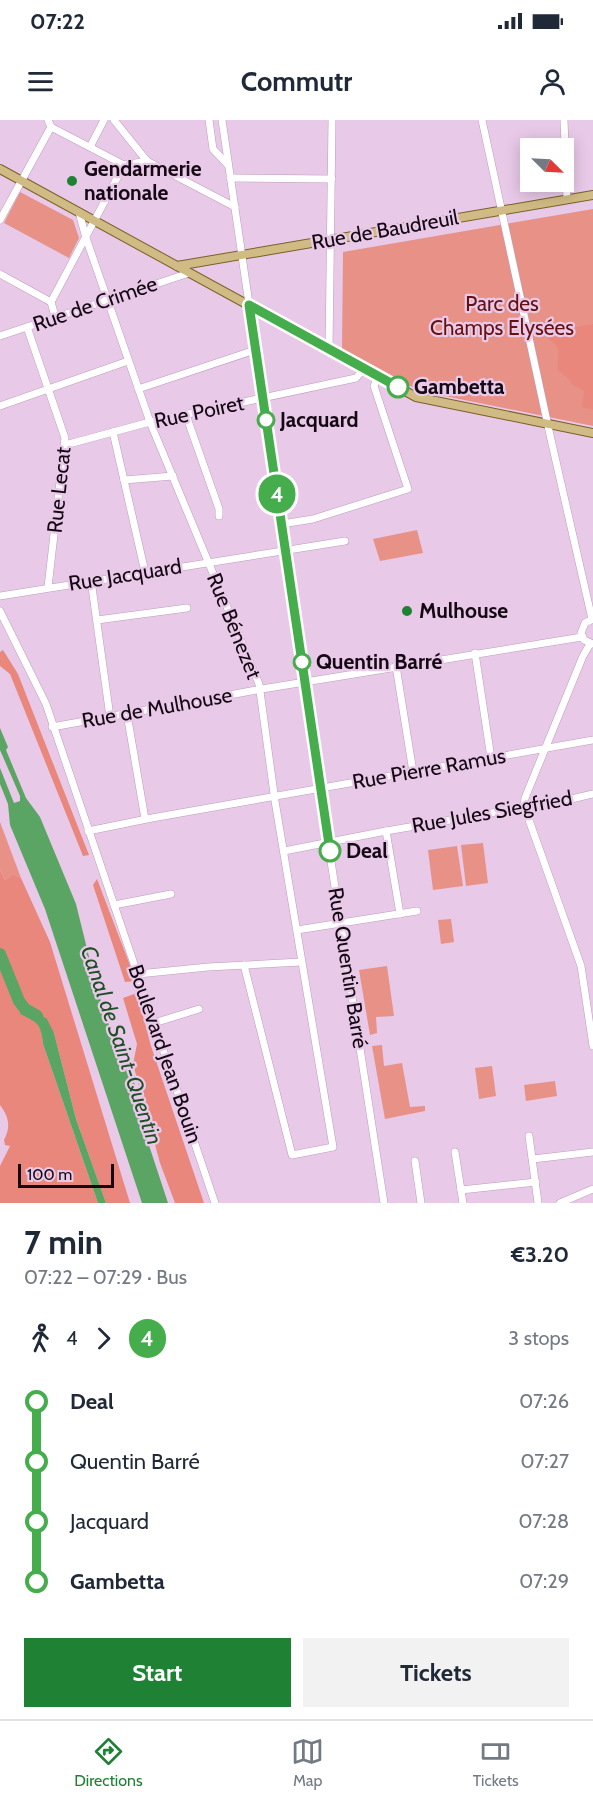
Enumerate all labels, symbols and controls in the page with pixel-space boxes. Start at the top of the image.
text: 07:22 [30,8,85,35]
icon: menu [24,65,57,98]
text: Commutr [241,65,352,98]
icon: person [536,65,569,98]
north arrow [520,138,574,192]
map controls [520,138,574,192]
place label: Gendarmerie nationale [84,156,202,205]
marker: Gendarmerie nationale [65,174,79,188]
street label: Rue de Baudreuil [309,204,460,255]
street label: Rue de Crimée [29,270,161,336]
park label: Parc des Champs Elysées [430,291,574,340]
place label: Gambetta [414,374,505,399]
marker: Gambetta [387,376,409,398]
street label: Rue Poiret [152,390,246,433]
place label: Jacquard [279,407,358,432]
marker: Jacquard [257,411,275,429]
street label: Rue Lecat [42,446,75,534]
line badge: 4 [258,474,296,514]
text: 4 [270,482,284,507]
street label: Rue Jacquard [67,553,183,596]
street label: Rue Bénezet [202,569,267,682]
place label: Mulhouse [419,598,508,623]
marker: Mulhouse [400,604,414,618]
place label: Quentin Barré [316,649,443,674]
marker: Quentin Barré [293,653,311,671]
street label: Rue de Mulhouse [80,682,234,733]
street label: Rue Pierre Ramus [350,743,508,794]
street label: Rue Jules Siegfried [410,785,574,838]
place label: Deal [346,838,388,863]
marker: Deal [319,840,341,862]
street label: Rue Quentin Barré [323,886,374,1050]
water label: Canal de Saint-Quentin [75,942,168,1148]
street label: Boulevard Jean Bouin [123,961,208,1146]
scale bar [18,1161,114,1188]
text: 100 m [27,1165,72,1184]
text: 7 min [24,1222,103,1262]
text: €3.20 [511,1241,569,1268]
text: 07:22 – 07:29 · Bus [24,1265,187,1289]
icon: walk [24,1322,57,1355]
icon: forward [87,1322,120,1355]
text: 4 [66,1326,78,1350]
text: 4 [141,1326,154,1351]
text: 3 stops [508,1326,569,1350]
text: Deal [70,1388,114,1415]
text: 07:26 [519,1389,569,1413]
text: Quentin Barré [70,1448,200,1475]
text: 07:27 [521,1449,569,1473]
text: Jacquard [70,1508,149,1535]
text: 07:28 [518,1509,569,1533]
text: Gambetta [70,1568,165,1595]
text: 07:29 [519,1569,569,1593]
button: Start [24,1638,291,1707]
button: Tickets [303,1638,569,1707]
tab: Directions [74,1735,143,1790]
tab: Map [291,1735,324,1790]
tab: Tickets [473,1735,519,1790]

